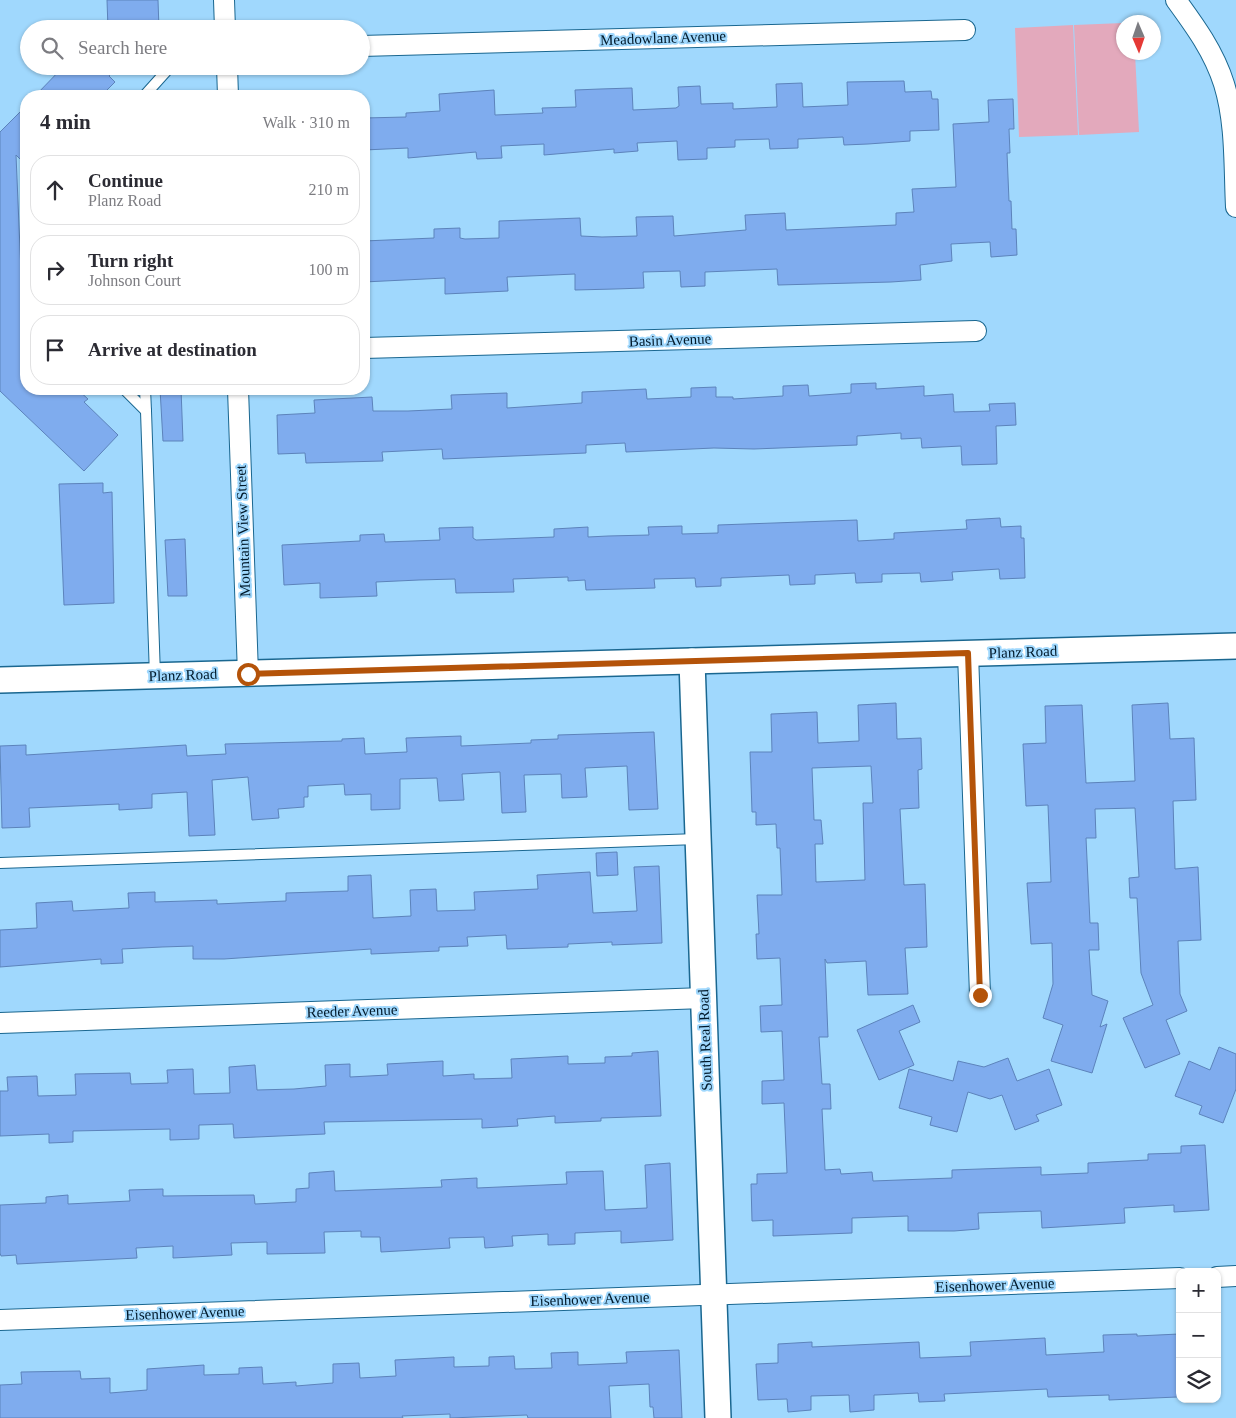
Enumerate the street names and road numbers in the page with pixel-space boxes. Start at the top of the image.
street label: Meadowlane Avenue [600,28,727,48]
street label: Basin Avenue [628,331,712,349]
street label: Mountain View Street [233,464,253,597]
street label: Planz Road [988,643,1058,661]
street label: Planz Road [148,666,218,684]
street label: South Real Road [695,988,715,1091]
street label: Reeder Avenue [306,1001,398,1021]
street label: Eisenhower Avenue [935,1275,1055,1295]
street label: Eisenhower Avenue [530,1289,650,1309]
street label: Eisenhower Avenue [125,1303,245,1323]

